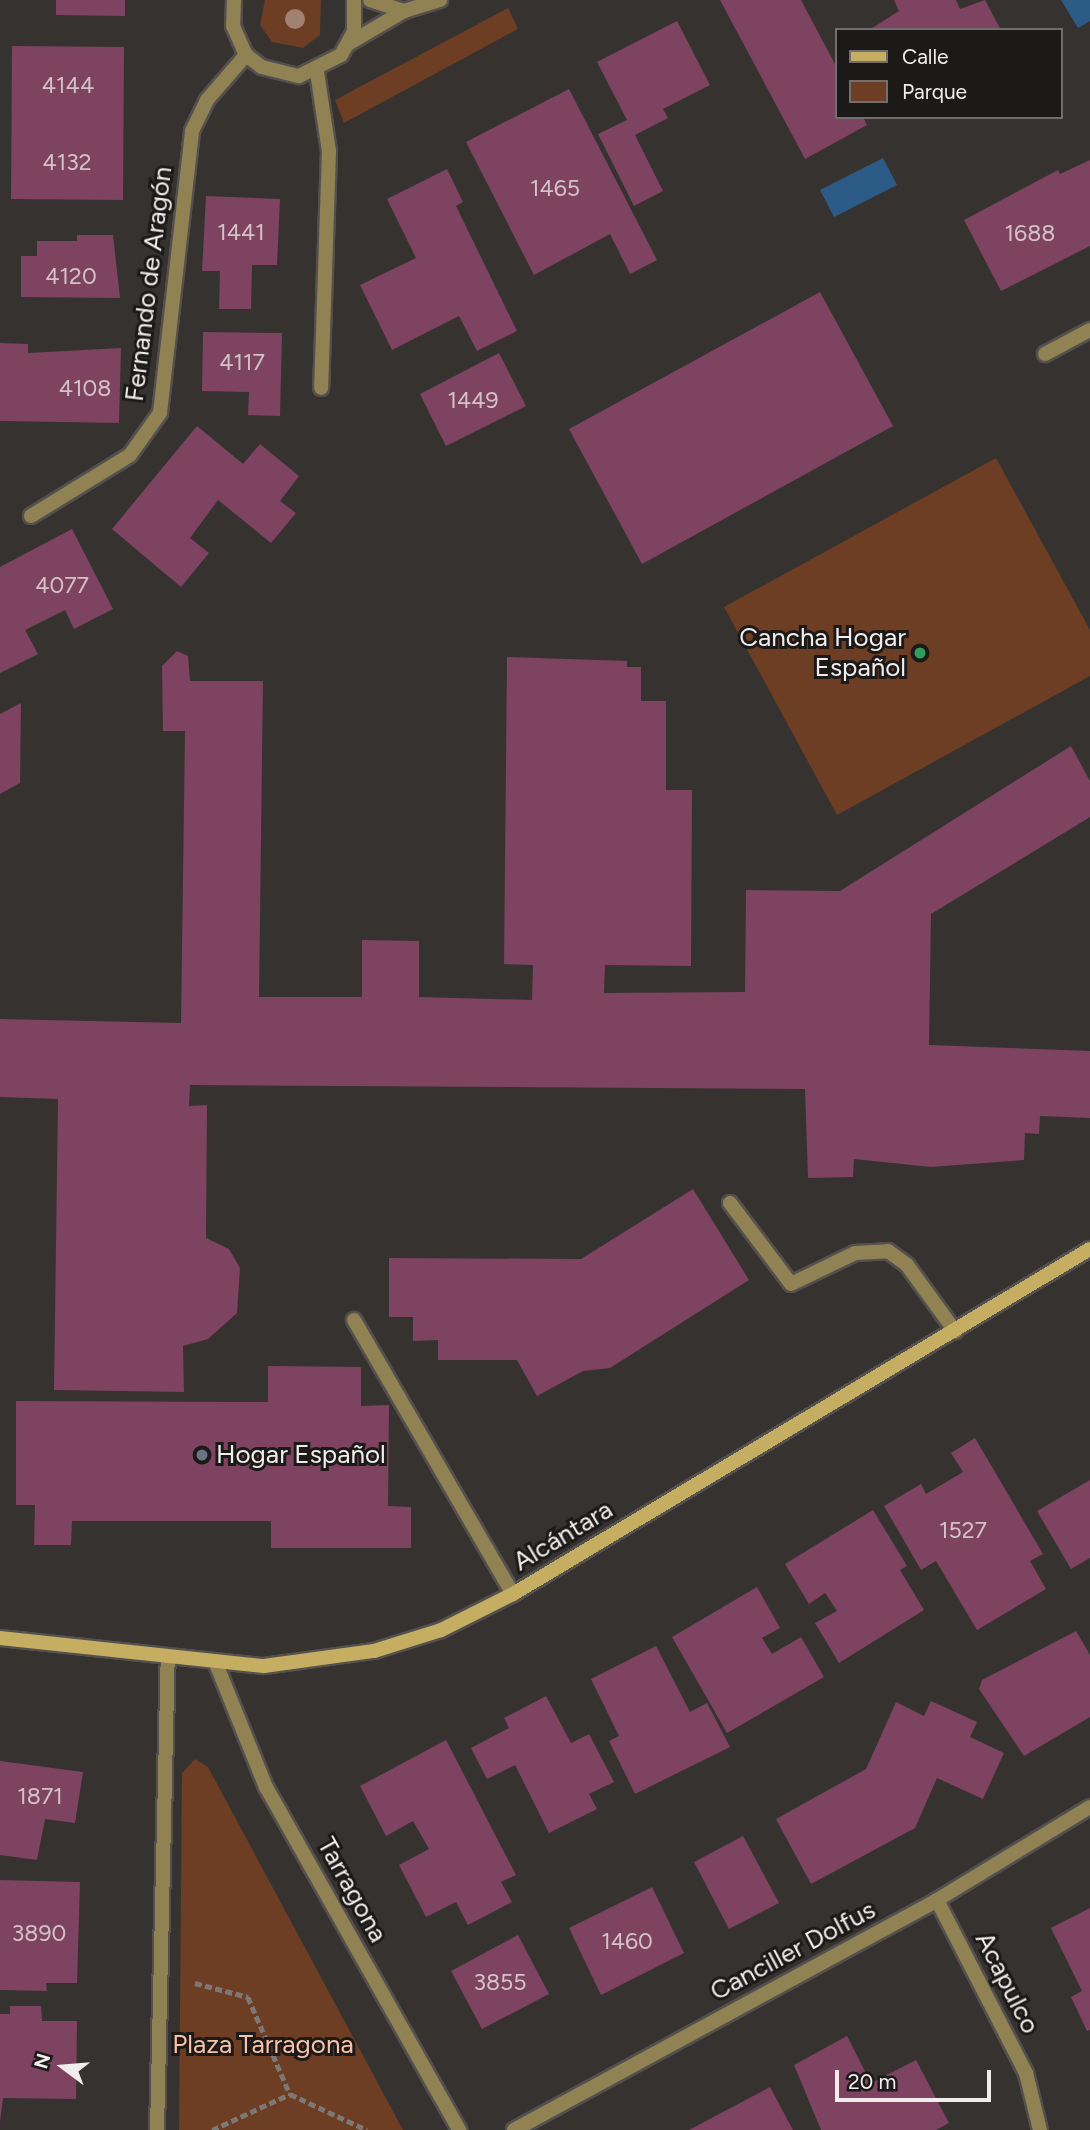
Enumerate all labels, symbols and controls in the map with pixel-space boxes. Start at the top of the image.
legend [834,28,1062,119]
text: Calle [902,44,949,69]
house number: 4144 [42,71,94,99]
text: Parque [902,79,967,104]
house number: 4132 [42,148,92,176]
street label: Fernando de Aragón [119,165,179,403]
house number: 1465 [530,174,580,202]
house number: 1441 [217,218,265,246]
house number: 1688 [1005,219,1055,247]
house number: 4120 [45,262,97,290]
house number: 4117 [219,348,265,376]
house number: 4108 [59,374,111,402]
house number: 1449 [447,386,499,414]
house number: 4077 [35,571,89,599]
place label: Cancha Hogar Español [739,622,906,684]
marker: Cancha Hogar Español [912,645,928,661]
place label: Hogar Español [216,1439,386,1471]
marker: Hogar Español [194,1447,210,1463]
street label: Alcántara [508,1494,618,1578]
house number: 1527 [939,1516,987,1544]
house number: 1871 [17,1782,63,1810]
street label: Tarragona [310,1832,394,1948]
street label: Canciller Dolfus [705,1894,881,2008]
house number: 3890 [12,1919,66,1947]
house number: 1460 [601,1927,653,1955]
street label: Acapulco [968,1927,1046,2039]
house number: 3855 [473,1968,527,1996]
park label: Plaza Tarragona [172,2029,354,2061]
north arrow [28,2032,98,2102]
text: N [29,2051,55,2071]
scale bar [838,2056,994,2100]
text: 20 m [848,2069,896,2094]

